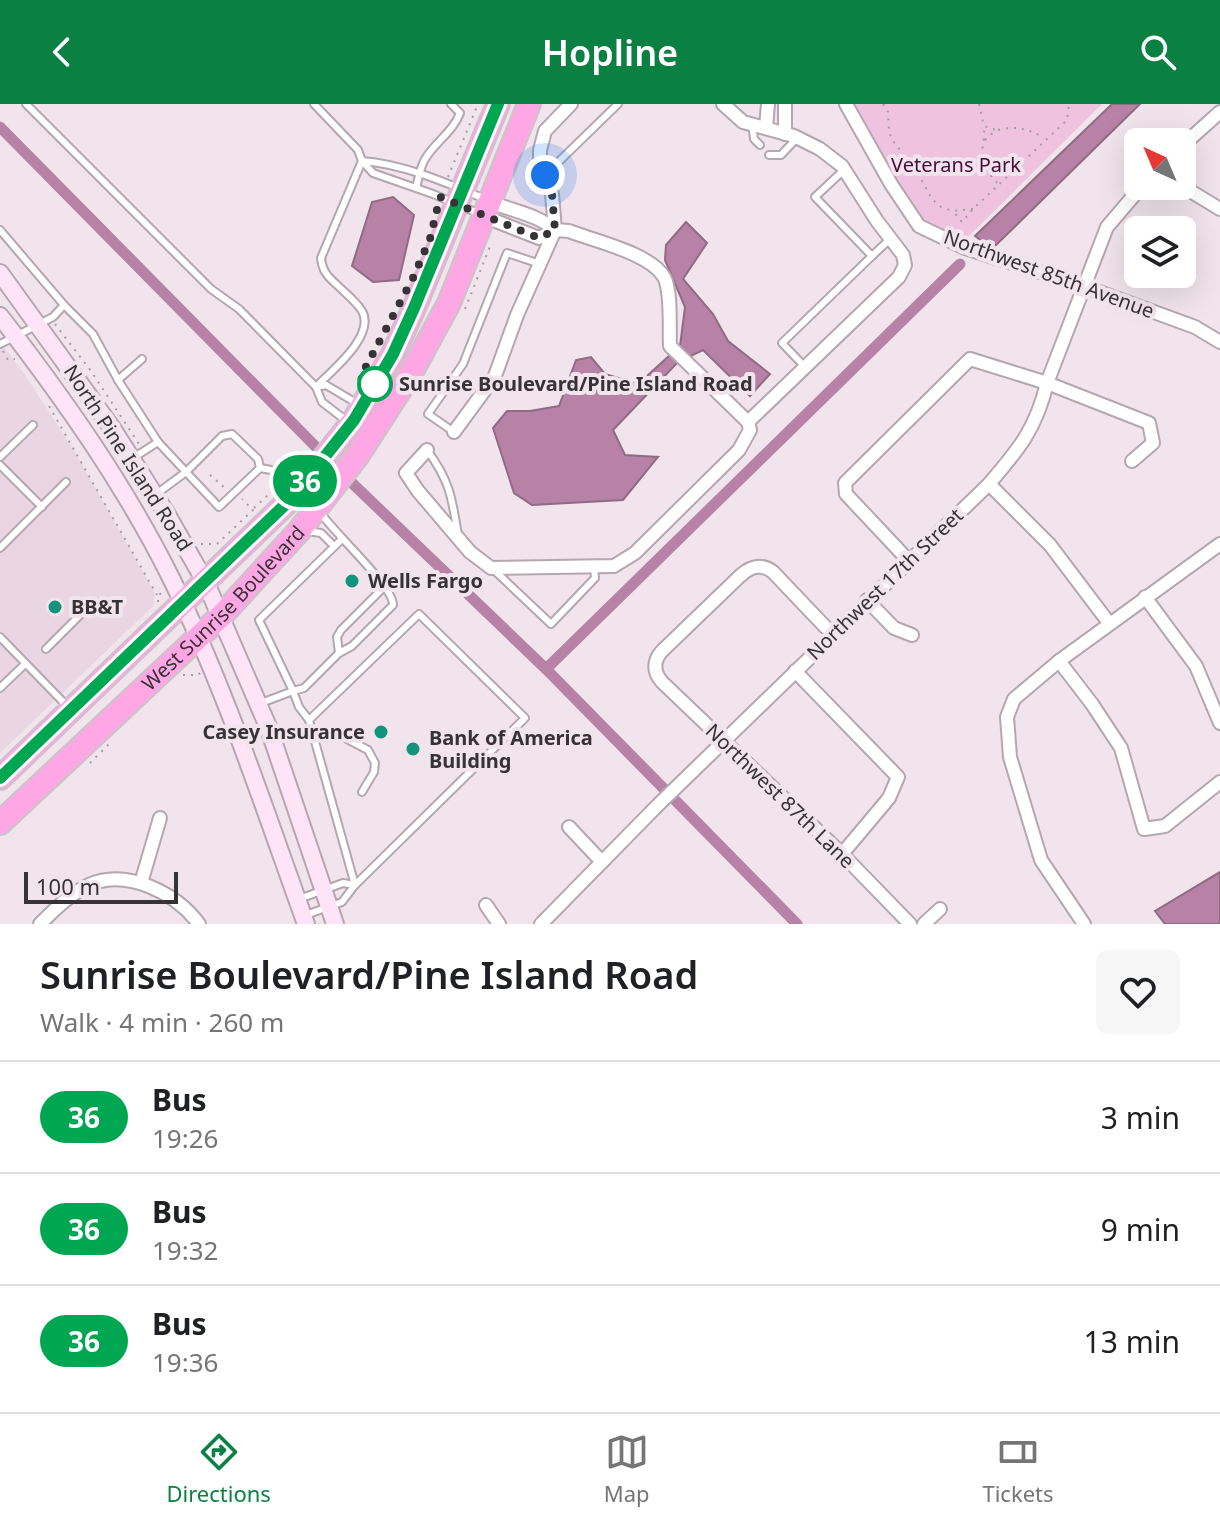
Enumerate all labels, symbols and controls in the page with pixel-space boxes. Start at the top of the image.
text: Hopline [542,28,678,77]
icon: back [40,30,84,74]
icon: search [1136,30,1180,74]
north arrow [1124,128,1196,200]
map controls [1124,128,1196,288]
park label: Veterans Park [891,151,1021,178]
your location [525,155,565,195]
button: layers [1124,216,1196,288]
street label: Northwest 85th Avenue [940,223,1158,324]
street label: North Pine Island Road [58,359,199,556]
marker: Sunrise Boulevard/Pine Island Road [358,367,392,401]
place label: Sunrise Boulevard/Pine Island Road [399,370,753,397]
line badge: 36 [269,455,341,507]
text: 36 [289,462,321,500]
street label: Northwest 17th Street [801,502,969,665]
street label: West Sunrise Boulevard [136,519,310,696]
place label: Wells Fargo [368,567,483,594]
marker: Wells Fargo [343,572,361,590]
place label: BB&T [71,593,123,620]
marker: BB&T [46,598,64,616]
street label: Northwest 87th Lane [700,717,861,874]
place label: Casey Insurance [202,718,365,745]
marker: Casey Insurance [372,723,390,741]
place label: Bank of America Building [429,724,593,774]
marker: Bank of America Building [404,740,422,758]
scale bar [24,868,178,904]
text: 100 m [36,871,100,901]
text: Sunrise Boulevard/Pine Island Road [40,948,698,1000]
button: heart [1096,950,1180,1034]
text: Walk · 4 min · 260 m [40,1004,284,1040]
text: Bus [152,1079,207,1120]
text: 3 min [1101,1097,1180,1138]
text: 36 [68,1098,100,1136]
text: 19:26 [152,1120,218,1156]
text: Bus [152,1191,207,1232]
text: 9 min [1101,1209,1180,1250]
text: 36 [68,1210,100,1248]
text: 19:32 [152,1232,218,1268]
text: Bus [152,1303,207,1344]
text: 13 min [1084,1321,1180,1362]
text: 36 [68,1322,100,1360]
text: 19:36 [152,1344,218,1380]
tab: Directions [166,1430,271,1508]
tab: Map [604,1430,650,1508]
tab: Tickets [982,1430,1054,1508]

